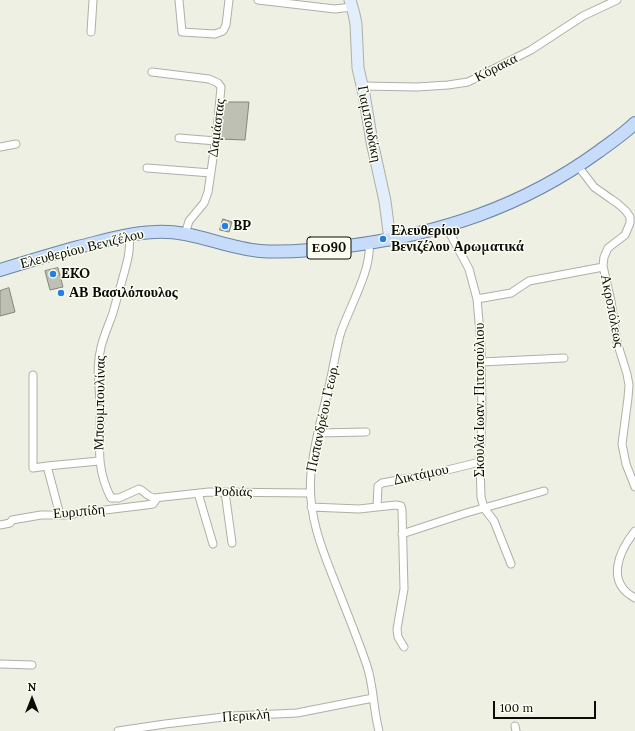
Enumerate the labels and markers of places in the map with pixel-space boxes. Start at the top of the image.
place label: BP [233,218,251,234]
marker: BP [220,221,230,231]
place label: Ελευθερίου Βενιζέλου Αρωματικά [391,223,524,256]
marker: Ελευθερίου Βενιζέλου Αρωματικά [378,234,388,244]
place label: EKO [61,266,90,282]
marker: EKO [48,269,58,279]
place label: ΑΒ Βασιλόπουλος [69,285,178,301]
marker: ΑΒ Βασιλόπουλος [56,288,66,298]

